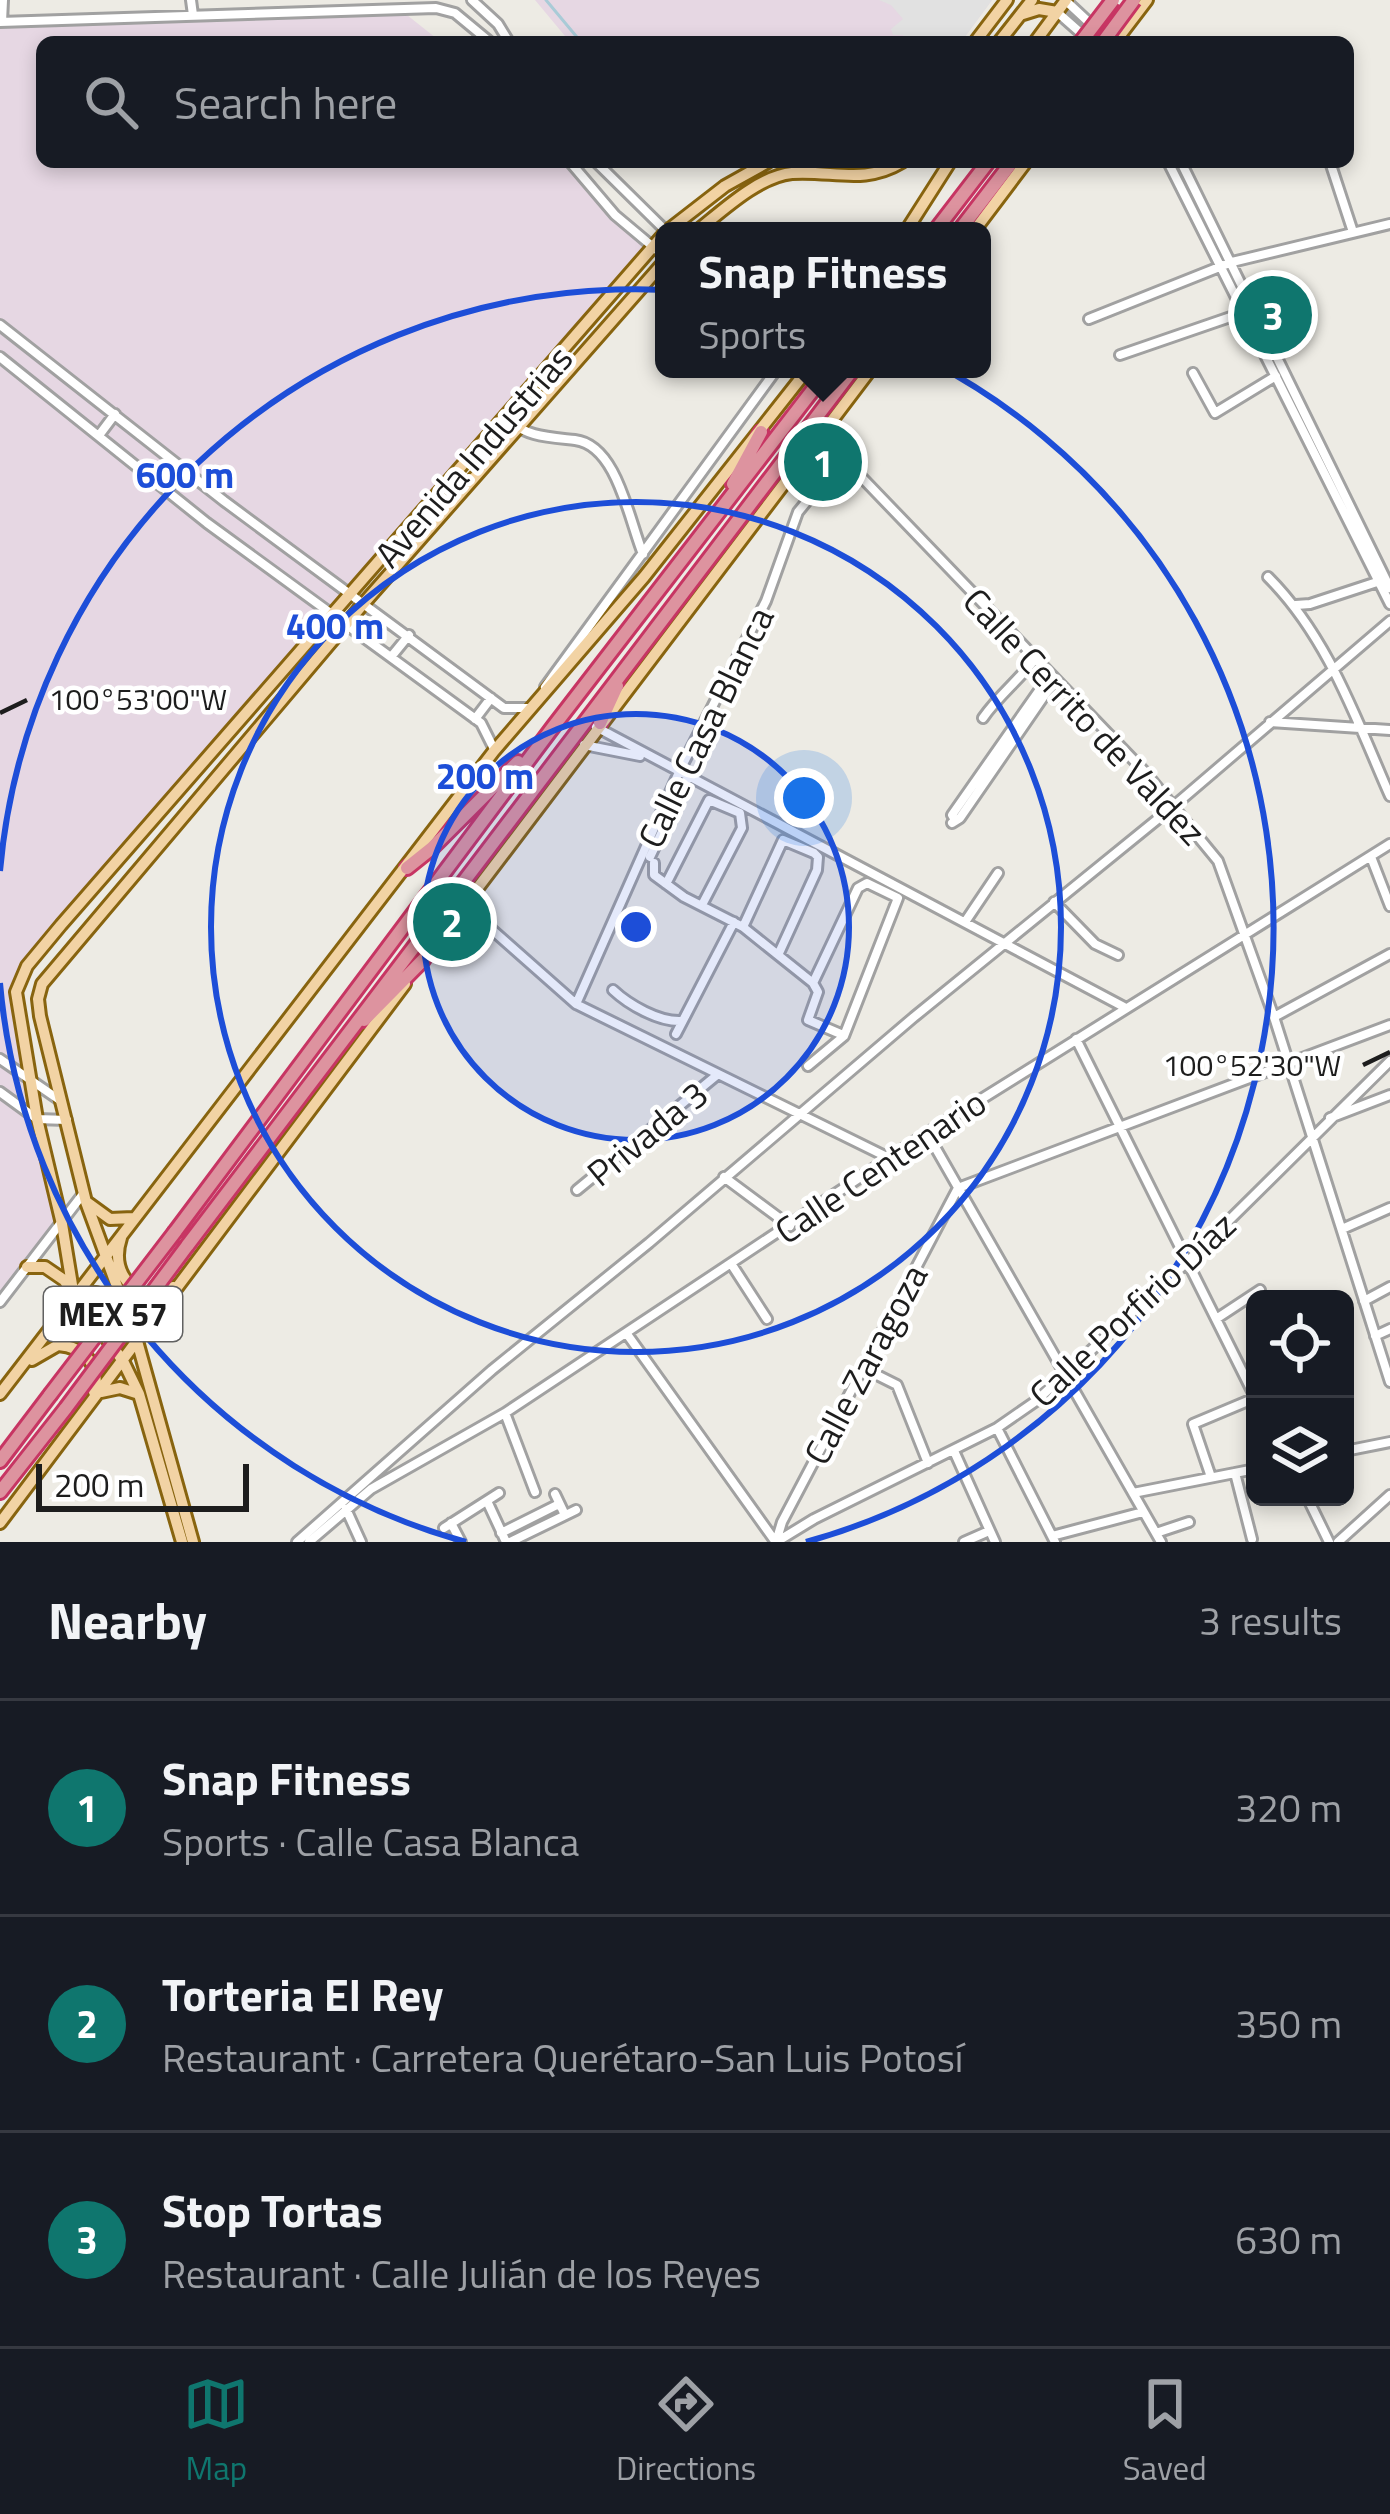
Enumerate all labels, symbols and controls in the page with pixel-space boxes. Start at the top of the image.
search box [36,36,1354,168]
text: Search here [174,68,397,136]
icon: search [78,69,144,135]
popup [655,222,991,378]
text: Snap Fitness [699,237,947,305]
pin: 3 [1234,270,1312,360]
text: Sports [699,305,806,364]
street label: Avenida Industrias [361,333,585,579]
pin: 1 [784,417,862,507]
text: 600 m [136,447,234,502]
street label: Calle Cerrito de Valdez [951,575,1219,857]
street label: Calle Casa Blanca [623,597,787,857]
text: 400 m [286,598,384,653]
text: 100°53'00"W [49,676,227,722]
text: 200 m [436,748,534,803]
your location [774,768,834,828]
pin: 2 [413,877,491,967]
centre of rings [615,906,657,948]
text: 100°52'30"W [1163,1042,1341,1088]
street label: Privada 3 [575,1067,719,1199]
street label: Calle Centenario [763,1075,997,1257]
street label: Calle Porfirio Díaz [1016,1198,1248,1420]
street label: Calle Zaragoza [789,1254,941,1474]
road number: MEX 57 [44,1287,182,1341]
map controls [1246,1290,1354,1506]
button: locate [1246,1290,1354,1398]
button: layers [1246,1398,1354,1506]
scale bar [36,1458,249,1511]
text: 200 m [54,1460,144,1510]
text: Nearby [48,1581,207,1659]
text: 3 results [1199,1591,1342,1650]
text: Snap Fitness [162,1744,411,1812]
text: 1 [76,1778,98,1837]
text: 320 m [1235,1778,1342,1837]
text: Sports · Calle Casa Blanca [162,1812,579,1871]
text: Torteria El Rey [162,1960,443,2028]
text: 2 [76,1994,98,2053]
text: 350 m [1235,1994,1342,2053]
text: Restaurant · Carretera Querétaro-San Luis Potosí [162,2028,963,2087]
text: Stop Tortas [162,2176,383,2244]
text: 3 [76,2210,98,2269]
text: 630 m [1235,2210,1342,2269]
text: Restaurant · Calle Julián de los Reyes [162,2244,761,2303]
tab: Map [183,2371,249,2493]
tab: Directions [616,2371,756,2493]
tab: Saved [1123,2371,1207,2493]

